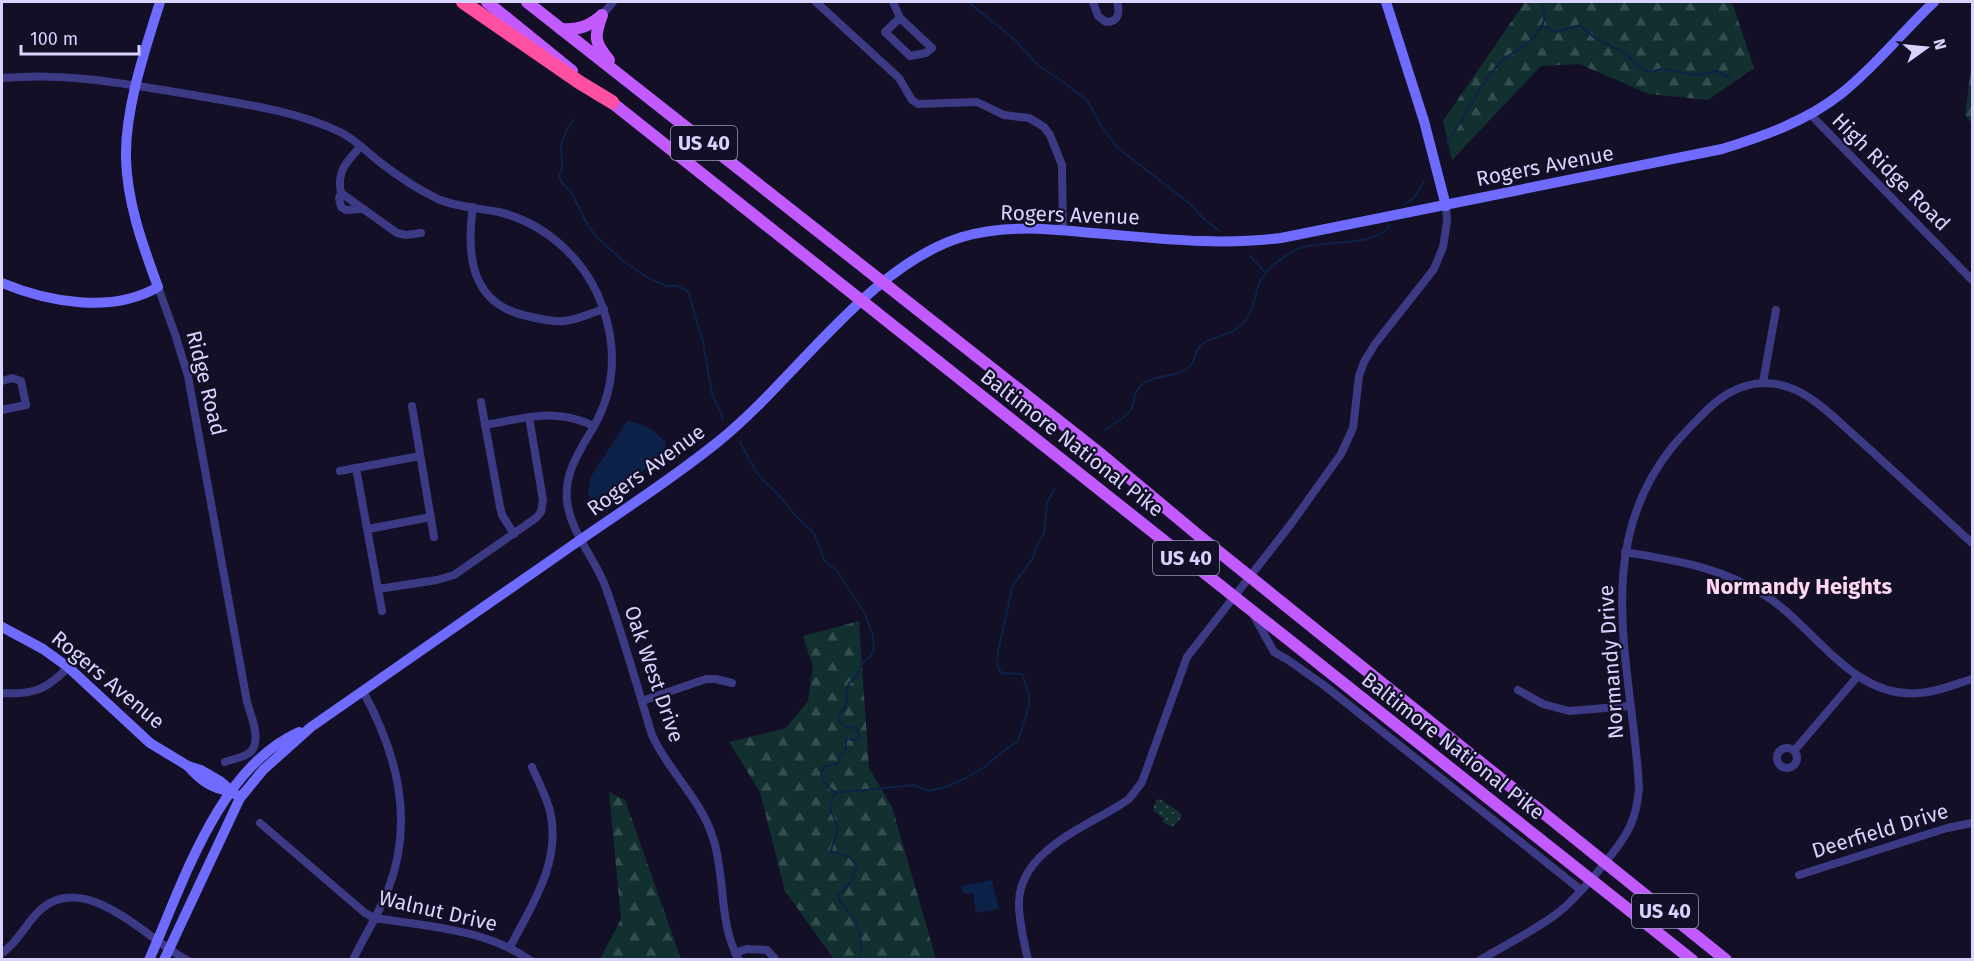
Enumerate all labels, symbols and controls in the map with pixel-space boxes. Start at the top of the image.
scale bar [21,18,140,56]
north arrow [1896,18,1956,78]
text: 100 m [30,28,78,50]
text: N [1929,37,1951,52]
street label: High Ridge Road [1827,108,1955,236]
road number: US 40 [671,126,737,160]
street label: Rogers Avenue [1474,140,1616,192]
street label: Rogers Avenue [1000,200,1140,230]
street label: Ridge Road [180,328,232,438]
street label: Baltimore National Pike [975,363,1169,523]
street label: Rogers Avenue [582,418,710,522]
road number: US 40 [1153,541,1219,575]
district label: Normandy Heights [1706,573,1893,600]
street label: Normandy Drive [1593,584,1629,740]
street label: Oak West Drive [618,602,690,746]
street label: Rogers Avenue [46,625,170,735]
street label: Baltimore National Pike [1356,666,1550,826]
street label: Deerfield Drive [1809,798,1951,864]
street label: Walnut Drive [376,885,500,937]
road number: US 40 [1632,894,1698,928]

